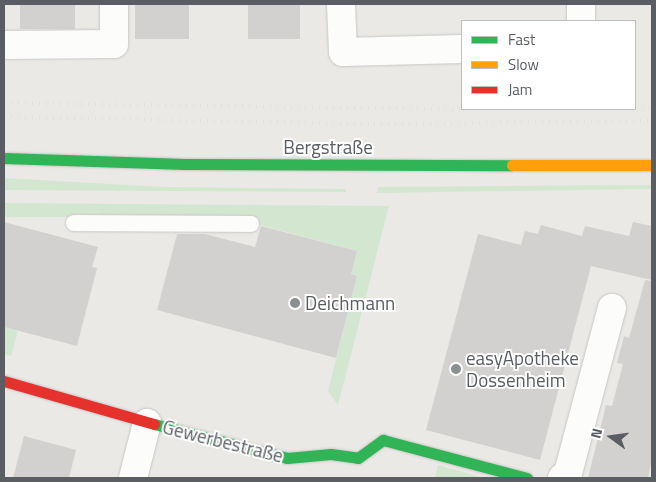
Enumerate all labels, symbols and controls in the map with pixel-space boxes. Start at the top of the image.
legend [461,20,636,110]
text: Fast [508,28,535,51]
text: Slow [508,53,539,76]
text: Jam [508,78,532,101]
street label: Bergstraße [283,136,373,158]
place label: Deichmann [305,292,395,314]
marker: Deichmann [289,297,301,309]
place label: easyApotheke Dossenheim [466,347,579,391]
marker: easyApotheke Dossenheim [450,363,462,375]
north arrow [586,412,636,462]
street label: Gewerbestraße [160,415,286,467]
text: N [585,426,607,441]

